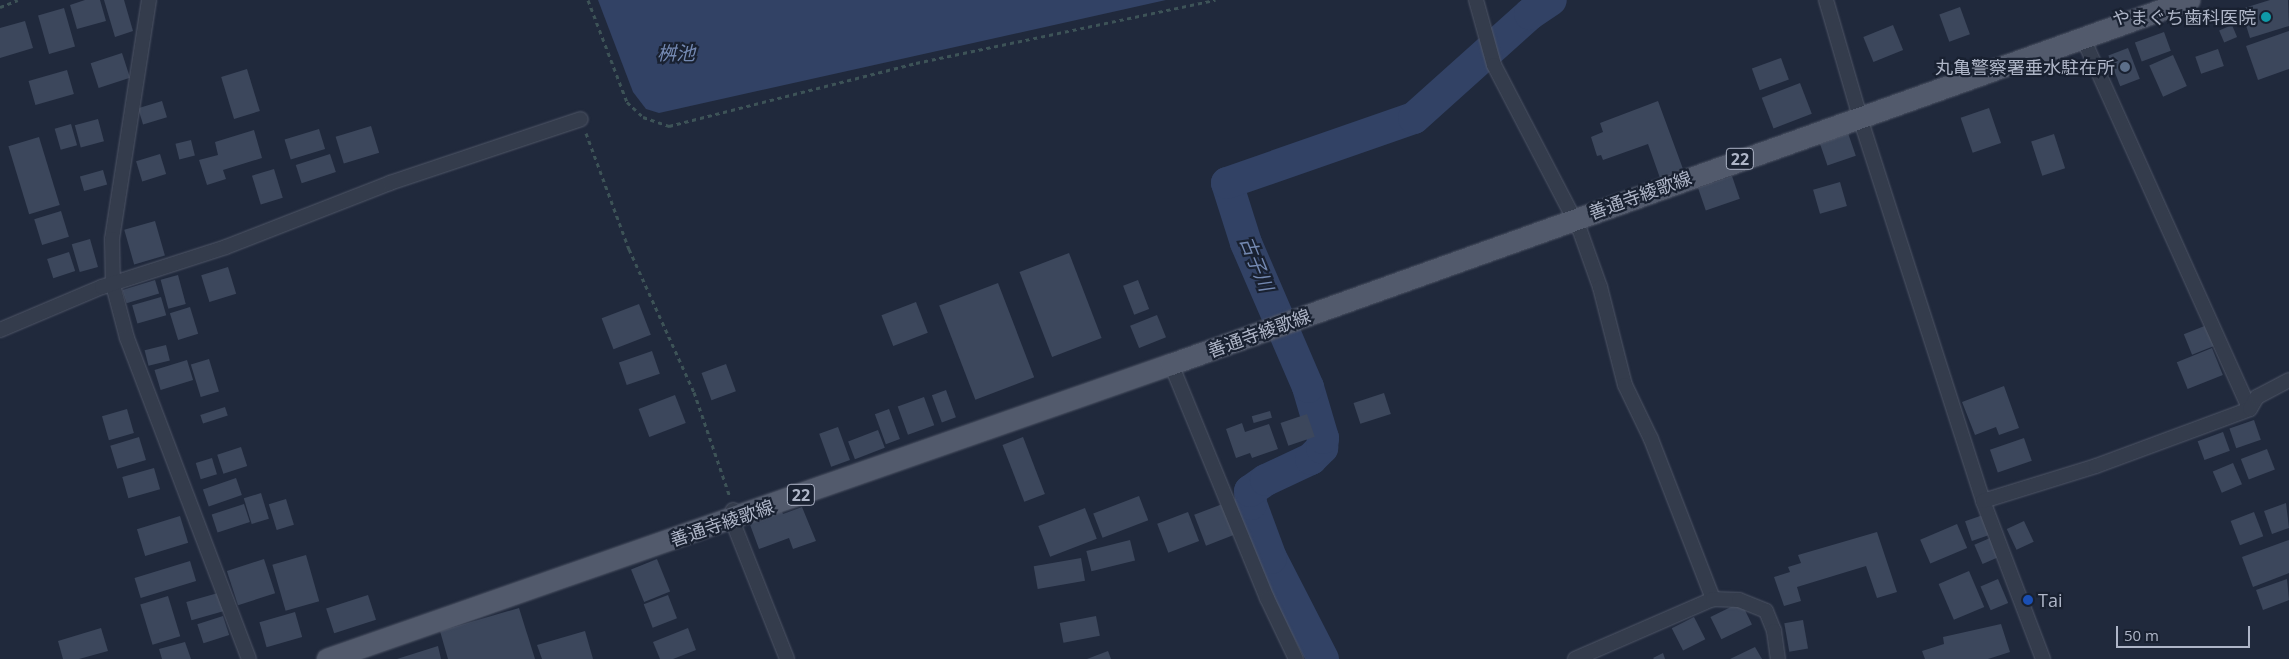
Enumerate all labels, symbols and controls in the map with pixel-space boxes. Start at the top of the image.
place label: やまぐち歯科医院 [2112,6,2256,28]
marker: やまぐち歯科医院 [2260,11,2272,23]
water label: 桝池 [657,43,695,65]
place label: 丸亀警察署垂水駐在所 [1935,56,2115,78]
marker: 丸亀警察署垂水駐在所 [2119,61,2131,73]
road number: 22 [1725,146,1755,172]
street label: 善通寺綾歌線 [1586,166,1694,224]
water label: 古子川 [1235,233,1277,295]
street label: 善通寺綾歌線 [1205,304,1313,362]
road number: 22 [786,482,816,508]
street label: 善通寺綾歌線 [667,495,777,551]
place label: Tai [2038,589,2062,611]
marker: Tai [2022,594,2034,606]
scale bar [2119,616,2253,648]
text: 50 m [2124,625,2159,645]

